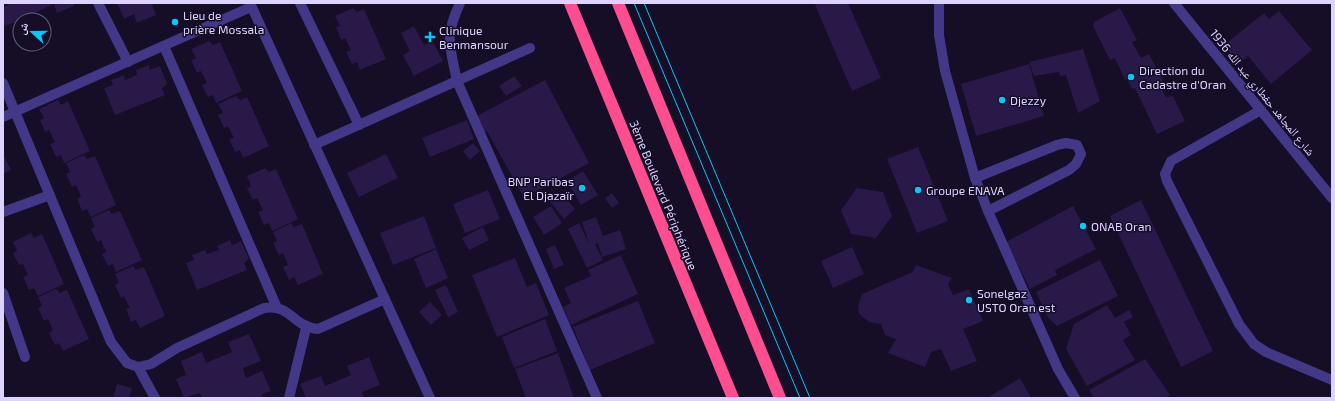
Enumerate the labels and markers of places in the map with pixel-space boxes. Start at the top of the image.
place label: Lieu de prière Mossala [183,8,264,36]
marker: Lieu de prière Mossala [170,17,180,27]
place label: Clinique Benmansour [439,23,509,51]
marker: Clinique Benmansour [424,31,436,43]
place label: Direction du Cadastre d'Oran [1139,63,1226,91]
marker: Direction du Cadastre d'Oran [1126,72,1136,82]
place label: Djezzy [1010,93,1047,108]
marker: Djezzy [997,95,1007,105]
place label: BNP Paribas El Djazaïr [508,174,574,203]
marker: BNP Paribas El Djazaïr [577,183,587,193]
place label: Groupe ENAVA [926,183,1005,197]
marker: Groupe ENAVA [913,185,923,195]
place label: ONAB Oran [1091,219,1151,233]
marker: ONAB Oran [1078,221,1088,231]
place label: Sonelgaz USTO Oran est [977,286,1056,314]
marker: Sonelgaz USTO Oran est [964,295,974,305]

